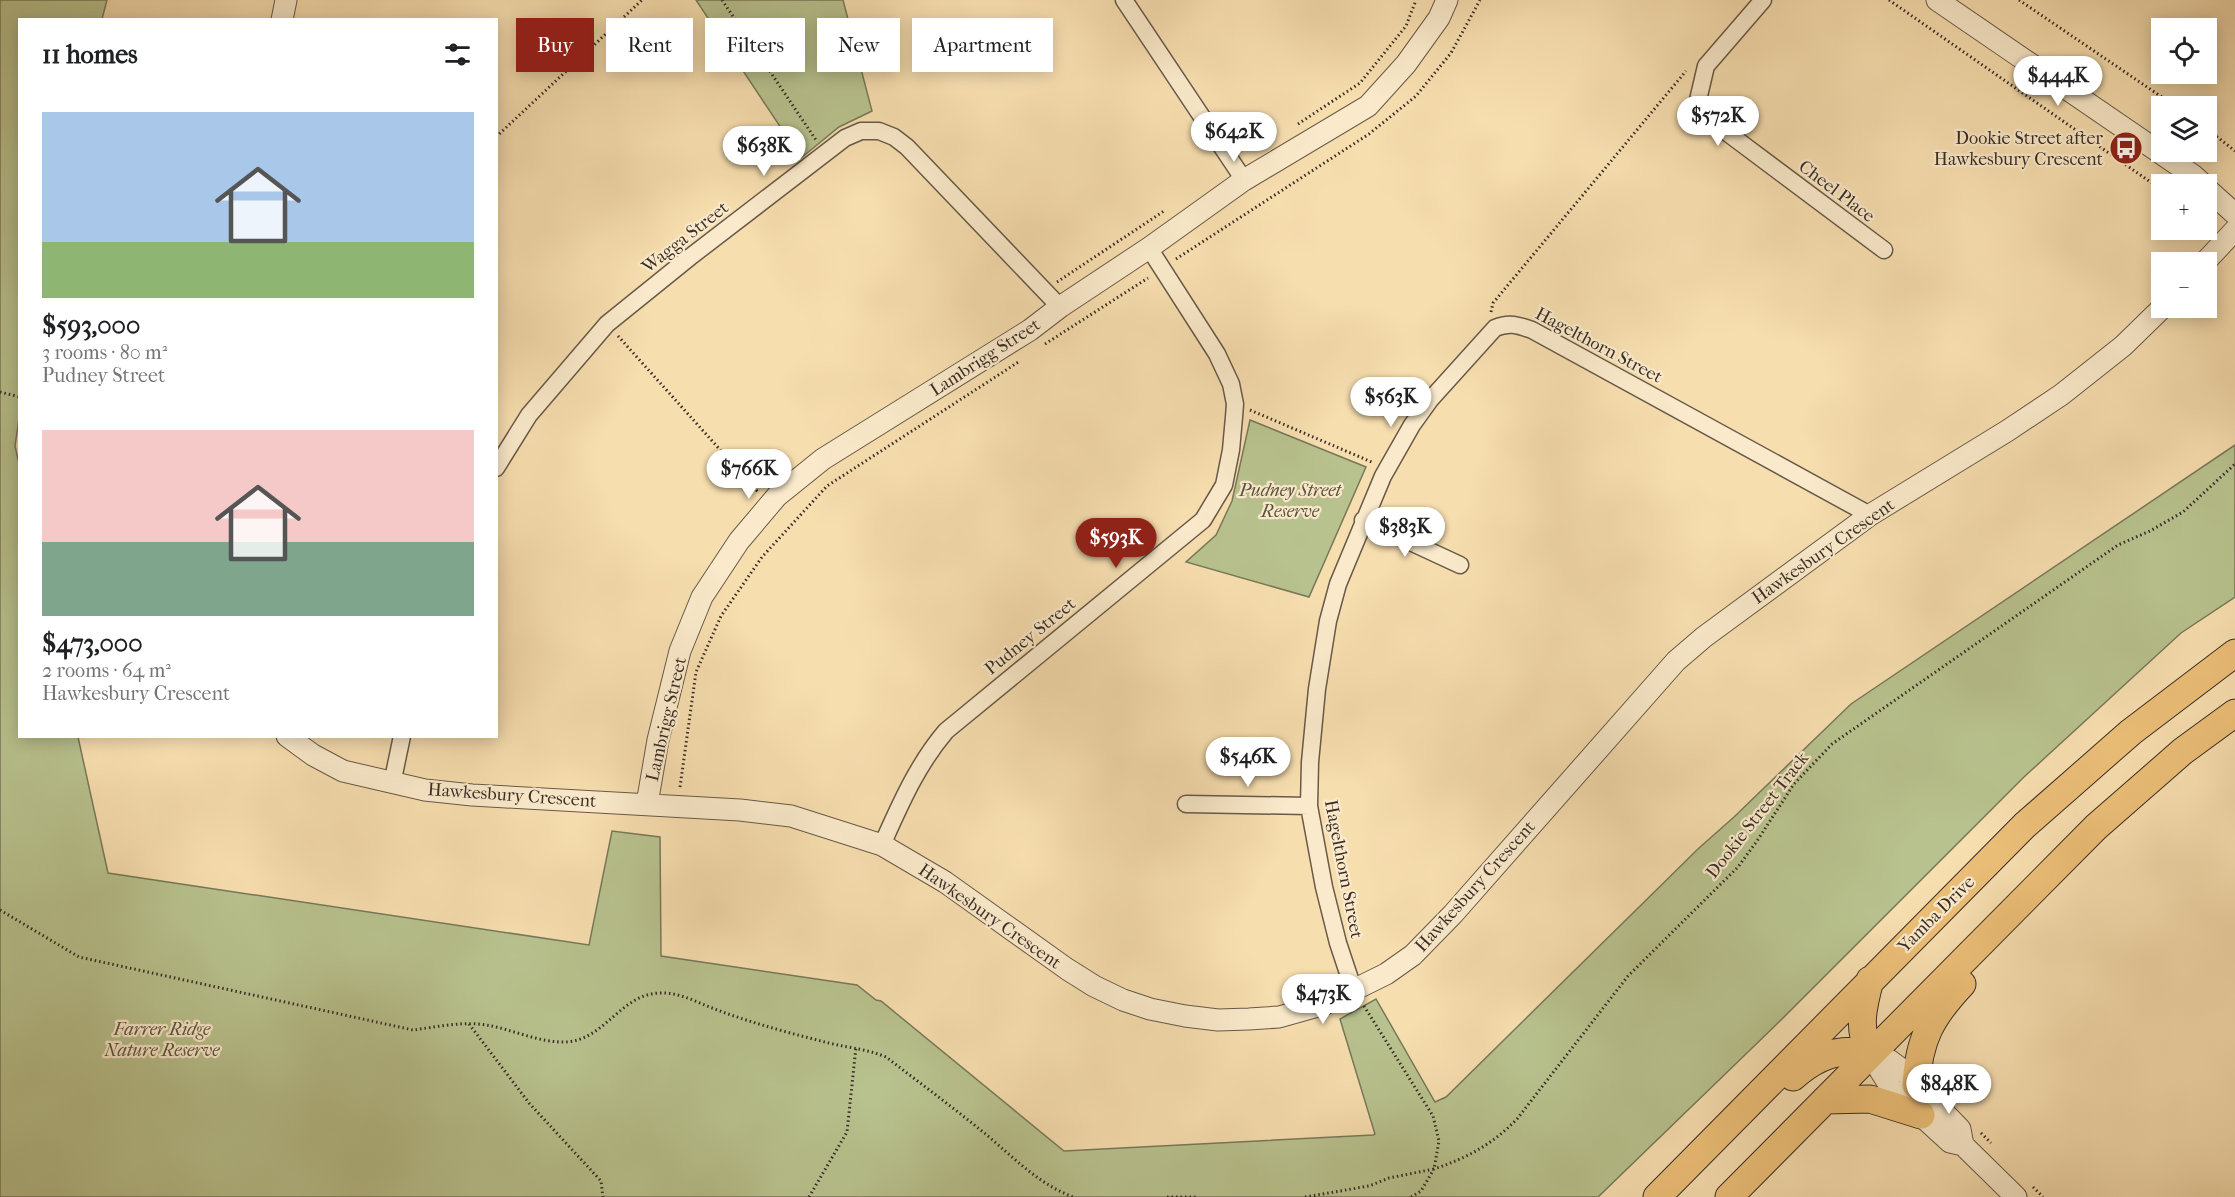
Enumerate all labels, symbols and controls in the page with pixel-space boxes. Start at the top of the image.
chip: Buy [516,18,594,72]
chip: Rent [606,18,693,72]
chip: Filters [705,18,805,72]
chip: New [817,18,900,72]
chip: Apartment [912,18,1053,72]
map controls [2151,18,2217,318]
button: locate [2151,18,2217,84]
icon: filters [441,38,474,71]
text: 11 homes [42,39,138,70]
pin: $444K [2016,56,2100,107]
text: $444K [2027,64,2089,87]
pin: $572K [1676,96,1760,147]
button: layers [2151,96,2217,162]
text: $572K [1691,104,1745,127]
pin: $642K [1192,112,1276,163]
text: $642K [1205,120,1263,143]
pin: $638K [722,126,806,177]
place label: Dookie Street after Hawkesbury Crescent [1934,128,2104,170]
bus stop icon: Dookie Street after Hawkesbury Crescent [2108,130,2144,166]
text: $638K [737,134,791,157]
icon: home [204,151,312,259]
street label: Cheel Place [1795,156,1879,227]
button: + [2151,174,2217,240]
street label: Wagga Street [637,197,733,278]
button: − [2151,252,2217,318]
street label: Hagelthorn Street [1532,303,1666,388]
text: $593,000 [42,310,140,341]
street label: Lambrigg Street [926,314,1045,401]
text: 3 rooms · 80 m² [42,341,167,364]
text: Pudney Street [42,364,165,387]
pin: $563K [1349,377,1433,428]
text: $563K [1364,385,1418,408]
pin: $766K [707,449,791,500]
text: $766K [721,457,777,480]
icon: home [204,469,312,577]
park label: Pudney Street Reserve [1238,480,1343,522]
street label: Hawkesbury Crescent [1748,494,1899,609]
pin: $383K [1363,507,1447,558]
text: $383K [1379,515,1431,538]
pin: $593K [1074,518,1158,569]
text: $593K [1090,526,1142,549]
street label: Pudney Street [981,593,1080,679]
text: $473,000 [42,628,143,659]
street label: Lambrigg Street [642,654,691,783]
text: 2 rooms · 64 m² [42,659,171,682]
text: Hawkesbury Crescent [42,682,230,705]
pin: $546K [1206,737,1290,788]
text: $546K [1220,745,1276,768]
street label: Dookie Street Track [1702,747,1814,883]
street label: Hawkesbury Crescent [427,779,598,812]
street label: Hagelthorn Street [1320,798,1367,941]
street label: Hawkesbury Crescent [1411,816,1540,956]
street label: Hawkesbury Crescent [914,859,1066,974]
street label: Yamba Drive [1893,872,1979,958]
pin: $473K [1281,974,1365,1025]
text: $473K [1296,982,1350,1005]
park label: Farrer Ridge Nature Reserve [104,1019,220,1061]
pin: $848K [1907,1064,1991,1115]
text: $848K [1920,1072,1978,1095]

